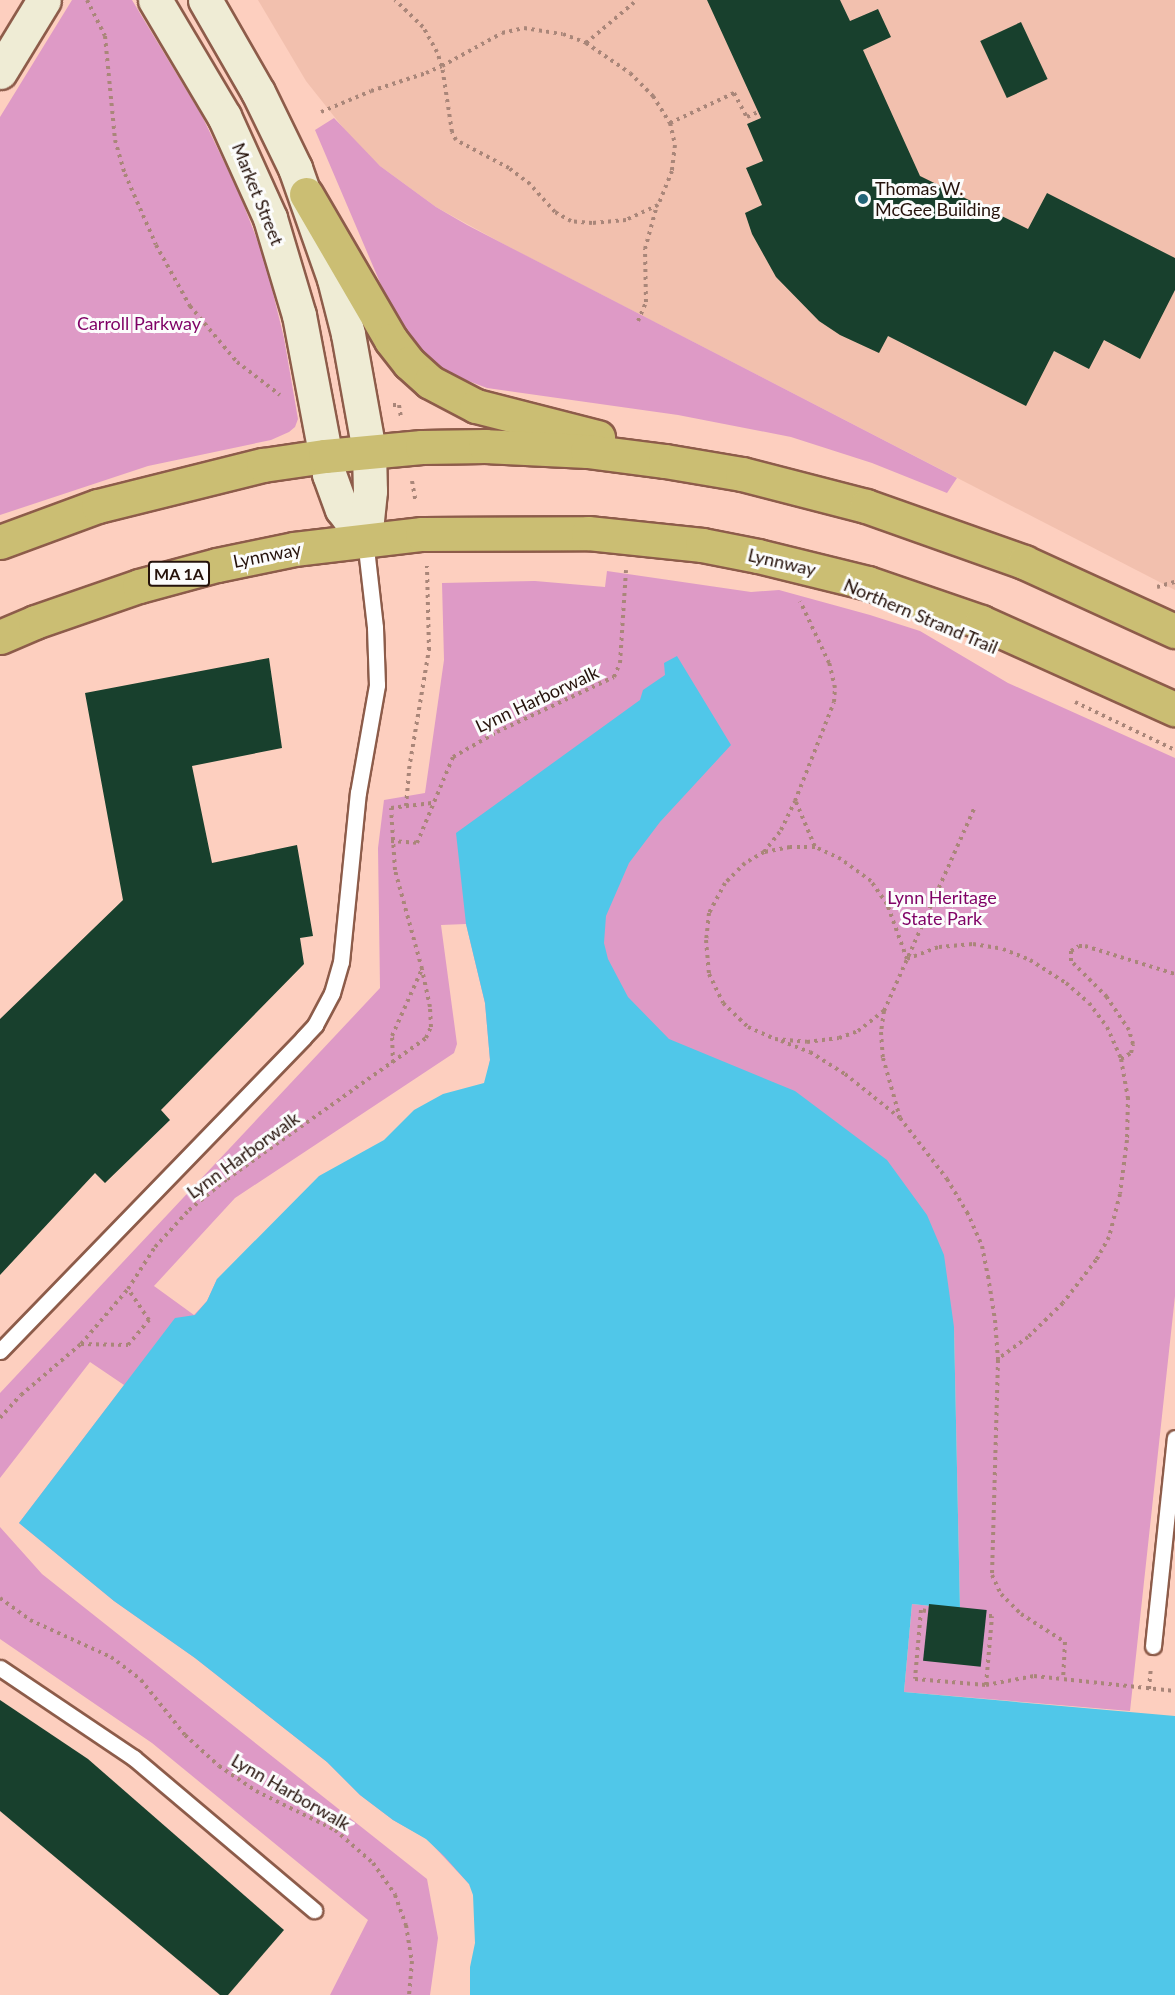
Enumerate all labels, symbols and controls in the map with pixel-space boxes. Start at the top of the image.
street label: Market Street [228,140,288,248]
place label: Thomas W. McGee Building [875,178,1000,220]
marker: Thomas W. McGee Building [856,192,870,206]
park label: Carroll Parkway [77,312,201,334]
street label: Lynnway [231,538,303,572]
street label: Lynnway [746,544,818,580]
road number: MA 1A [148,561,210,587]
street label: Northern Strand Trail [840,574,1002,658]
street label: Lynn Harborwalk [472,661,602,737]
park label: Lynn Heritage State Park [887,887,997,930]
street label: Lynn Harborwalk [183,1107,303,1203]
street label: Lynn Harborwalk [228,1749,354,1835]

